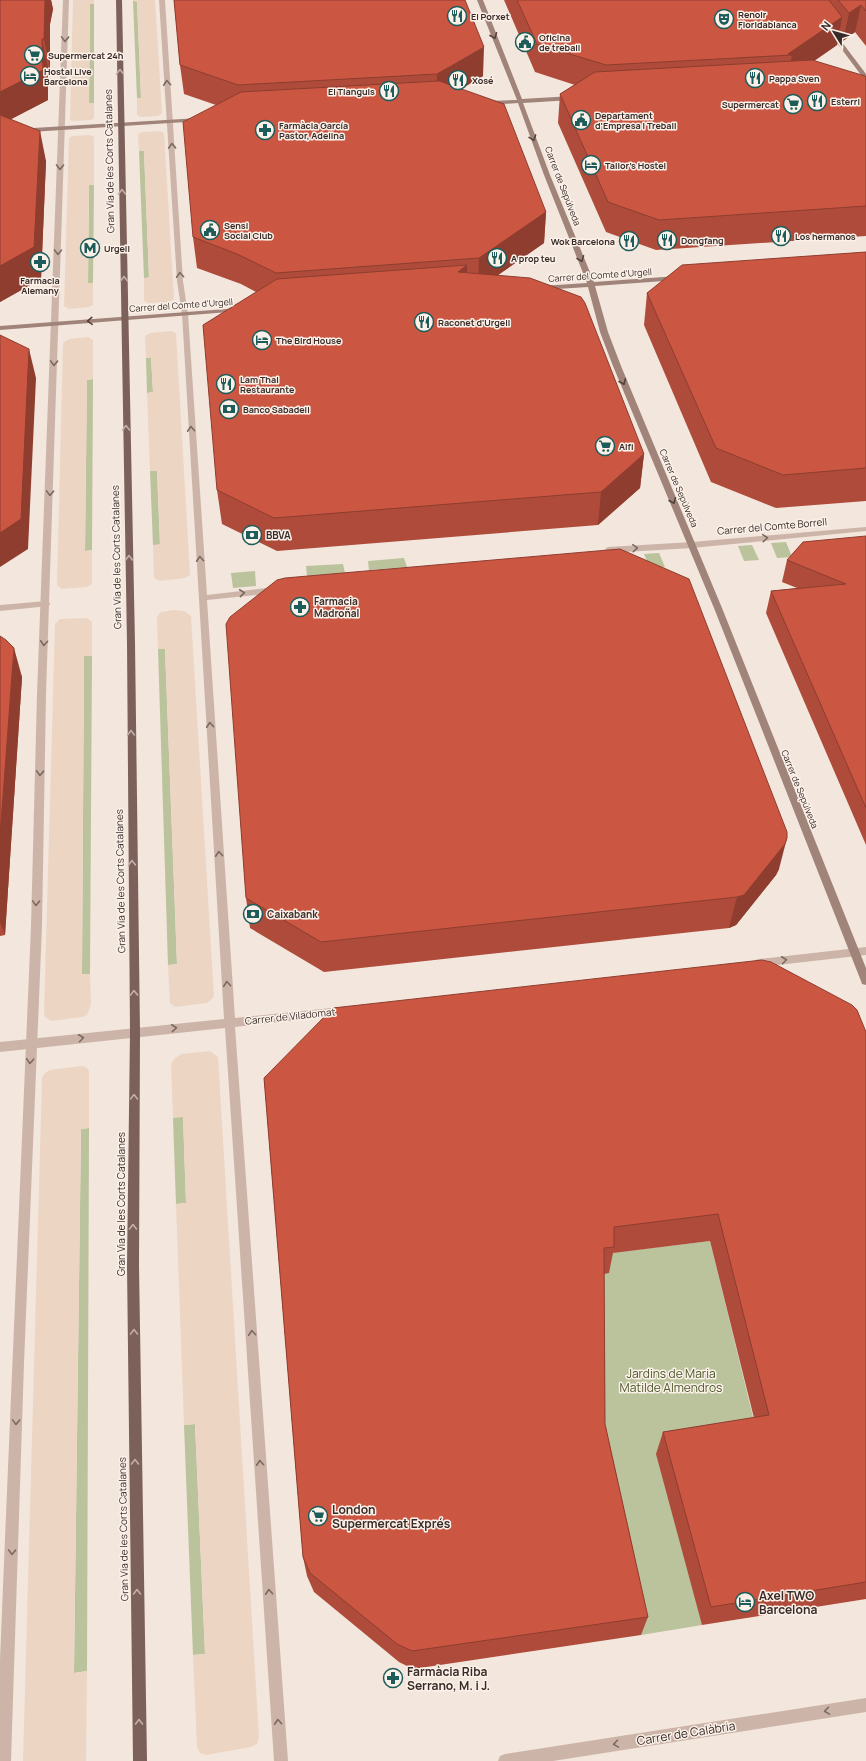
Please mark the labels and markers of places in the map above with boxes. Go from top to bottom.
restaurant icon: El Porxet [446,5,468,27]
theatre icon: Renoir Floridablanca [713,8,735,30]
place label: Renoir Floridablanca [738,8,797,31]
place label: El Porxet [471,10,510,23]
public building icon: Oficina de treball [514,31,536,53]
place label: Oficina de treball [539,31,580,54]
supermarket icon: Supermercat 24h [23,44,45,66]
place label: Supermercat 24h [48,49,124,62]
hotel icon: Hostal Live Barcelona [19,65,41,87]
place label: Hostal Live Barcelona [44,65,92,88]
restaurant icon: Pappa Sven [744,67,766,89]
restaurant icon: Xosé [447,69,469,91]
place label: Pappa Sven [769,72,820,85]
place label: Xosé [472,74,494,87]
restaurant icon: El Tianguis [378,80,400,102]
place label: El Tianguis [328,85,375,98]
restaurant icon: Esterri [806,90,828,112]
supermarket icon: Supermercat [782,93,804,115]
place label: Esterri [831,95,860,108]
place label: Supermercat [722,98,779,111]
public building icon: Departament d'Empresa i Treball [570,109,592,131]
place label: Departament d'Empresa i Treball [595,109,677,132]
pharmacy icon: Farmàcia García Pastor, Adelina [254,119,276,141]
place label: Farmàcia García Pastor, Adelina [279,119,348,142]
hotel icon: Tailor's Hostel [580,154,602,176]
place label: Tailor's Hostel [605,159,666,172]
public building icon: Sensi Social Club [199,219,221,241]
place label: Sensi Social Club [224,219,273,242]
restaurant icon: Los hermanos [770,225,792,247]
restaurant icon: Dongfang [656,229,678,251]
restaurant icon: Wok Barcelona [618,230,640,252]
place label: Los hermanos [795,230,856,243]
place label: Dongfang [681,234,724,247]
place label: Wok Barcelona [551,235,615,248]
metro station icon: Urgell [79,237,101,259]
place label: Urgell [104,242,130,255]
restaurant icon: A prop teu [486,247,508,269]
pharmacy icon: Farmacia Alemany [29,251,51,273]
place label: A prop teu [511,252,555,265]
place label: Farmacia Alemany [20,274,60,297]
restaurant icon: Raconet d'Urgell [413,311,435,333]
place label: Raconet d'Urgell [438,316,510,329]
hotel icon: The Bird House [251,329,273,351]
place label: The Bird House [276,334,342,347]
restaurant icon: Lam Thai Restaurante [215,373,237,395]
place label: Lam Thai Restaurante [240,373,295,396]
bank icon: Banco Sabadell [218,398,240,420]
place label: Banco Sabadell [243,403,310,416]
supermarket icon: Alfi [594,435,616,457]
place label: Alfi [619,440,634,453]
bank icon: BBVA [241,524,263,546]
place label: BBVA [266,528,291,542]
place label: Farmacia Madroñal [314,594,359,620]
pharmacy icon: Farmacia Madroñal [289,596,311,618]
bank icon: Caixabank [242,903,264,925]
place label: Caixabank [267,907,318,921]
place label: London Supermercat Exprés [332,1501,451,1532]
supermarket icon: London Supermercat Exprés [307,1505,329,1527]
place label: Axel TWO Barcelona [759,1587,817,1618]
hotel icon: Axel TWO Barcelona [734,1591,756,1613]
place label: Farmàcia Riba Serrano, M. i J. [407,1663,490,1694]
pharmacy icon: Farmàcia Riba Serrano, M. i J. [382,1667,404,1689]

